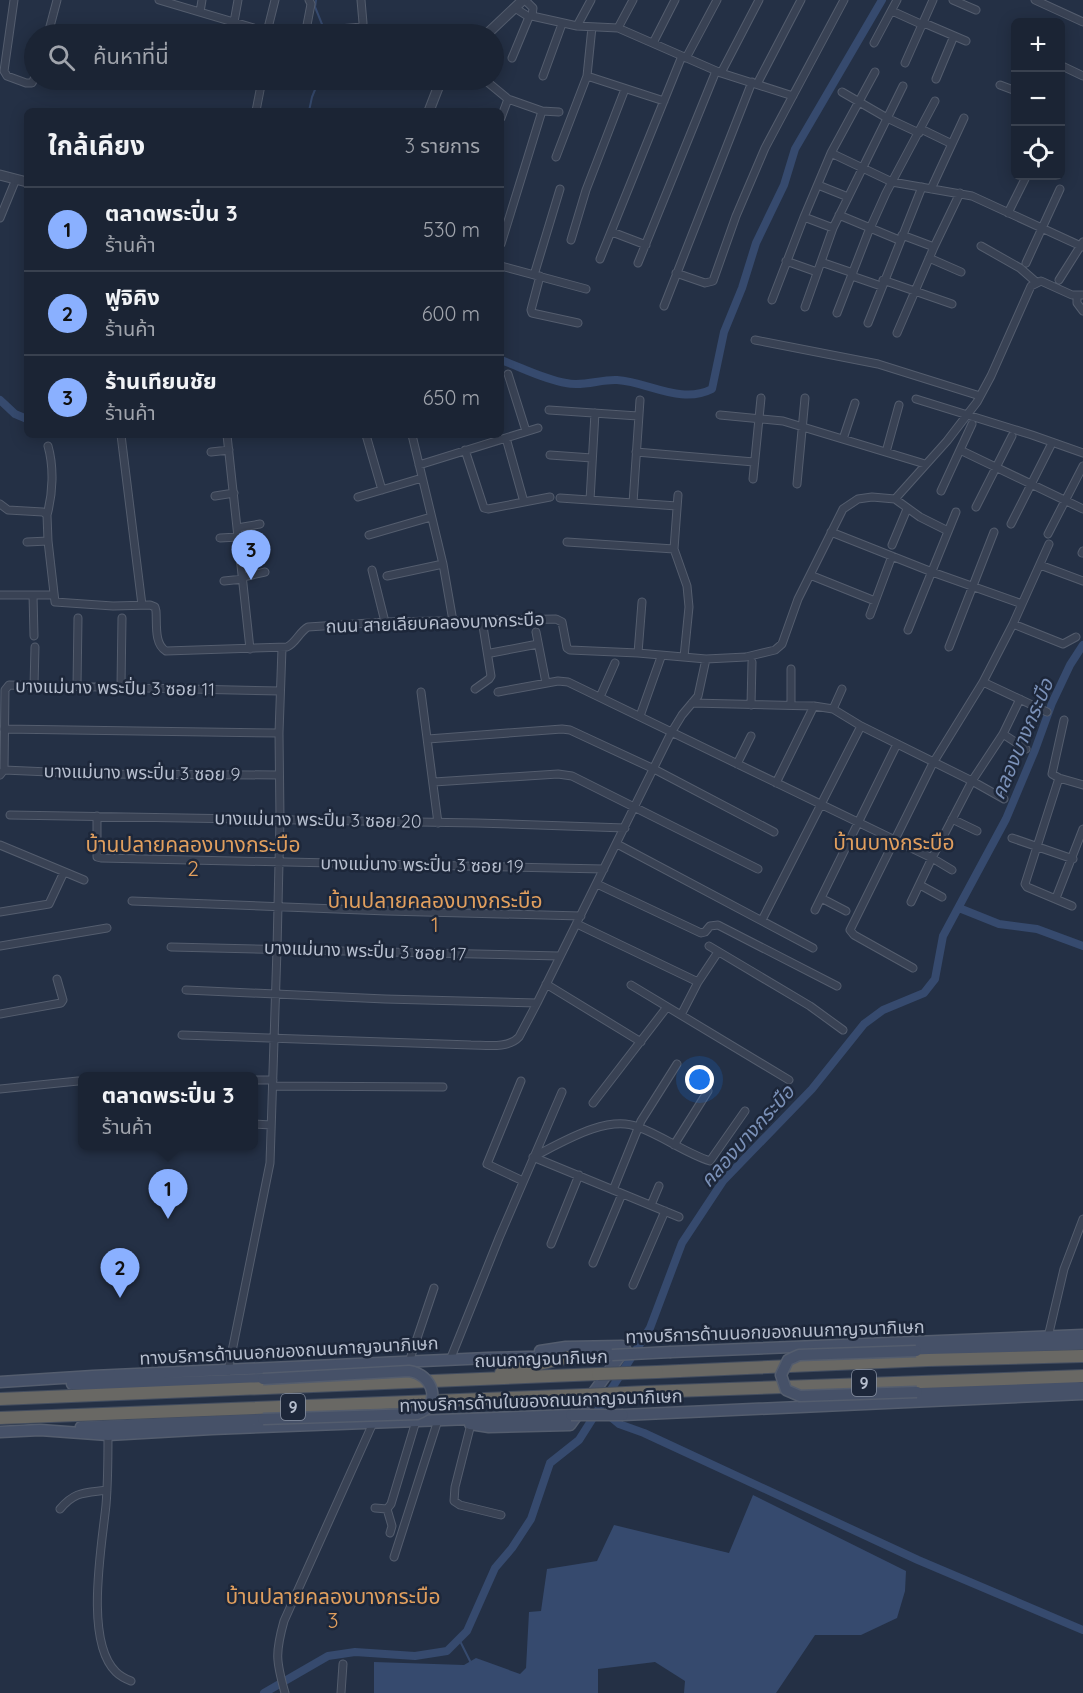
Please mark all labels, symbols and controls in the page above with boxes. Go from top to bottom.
map controls [1011,18,1065,180]
button: + [1011,18,1065,72]
search box [24,24,504,90]
icon: search [45,41,78,74]
text: ค้นหาที่นี่ [93,42,169,70]
button: − [1011,72,1065,126]
button: locate [1011,126,1065,180]
text: ใกล้เคียง [48,129,145,162]
text: 3 รายการ [404,133,480,158]
text: ตลาดพระปิ่น 3 [105,199,238,227]
text: 1 [64,217,71,242]
text: 530 m [423,217,480,242]
text: ร้านค้า [105,232,156,257]
text: ฟูจิคิง [105,283,160,311]
text: 2 [62,301,73,326]
text: 600 m [422,301,480,326]
text: ร้านค้า [105,316,156,341]
text: ร้านเทียนชัย [105,367,217,395]
text: 3 [62,385,73,410]
text: 650 m [423,385,480,410]
text: ร้านค้า [105,400,156,425]
pin: 3 [232,530,270,580]
street label: ถนน สายเลียบคลองบางกระบือ [325,607,545,638]
water label: คลองบางกระบือ [985,673,1059,803]
street label: บางแม่นาง พระปิ่น 3 ซอย 11 [15,674,215,701]
street label: บางแม่นาง พระปิ่น 3 ซอย 9 [44,759,240,786]
street label: บางแม่นาง พระปิ่น 3 ซอย 20 [214,806,422,833]
district label: บ้านบางกระบือ [833,829,955,855]
district label: บ้านปลายคลองบางกระบือ 2 [85,831,301,881]
street label: บางแม่นาง พระปิ่น 3 ซอย 19 [320,851,524,878]
district label: บ้านปลายคลองบางกระบือ 1 [327,887,543,937]
street label: บางแม่นาง พระปิ่น 3 ซอย 17 [263,935,467,966]
your location [685,1065,714,1094]
popup [78,1072,258,1150]
water label: คลองบางกระบือ [694,1078,800,1192]
text: ตลาดพระปิ่น 3 [102,1081,234,1109]
text: ร้านค้า [102,1114,152,1139]
pin: 1 [148,1170,188,1219]
pin: 2 [100,1248,140,1298]
street label: ทางบริการด้านนอกของถนนกาญจนาภิเษก [625,1315,925,1348]
street label: ทางบริการด้านนอกของถนนกาญจนาภิเษก [139,1331,439,1370]
street label: ถนนกาญจนาภิเษก [474,1345,608,1372]
road number: 9 [852,1370,876,1396]
street label: ทางบริการด้านในของถนนกาญจนาภิเษก [399,1384,683,1417]
road number: 9 [281,1394,305,1420]
district label: บ้านปลายคลองบางกระบือ 3 [225,1583,441,1633]

